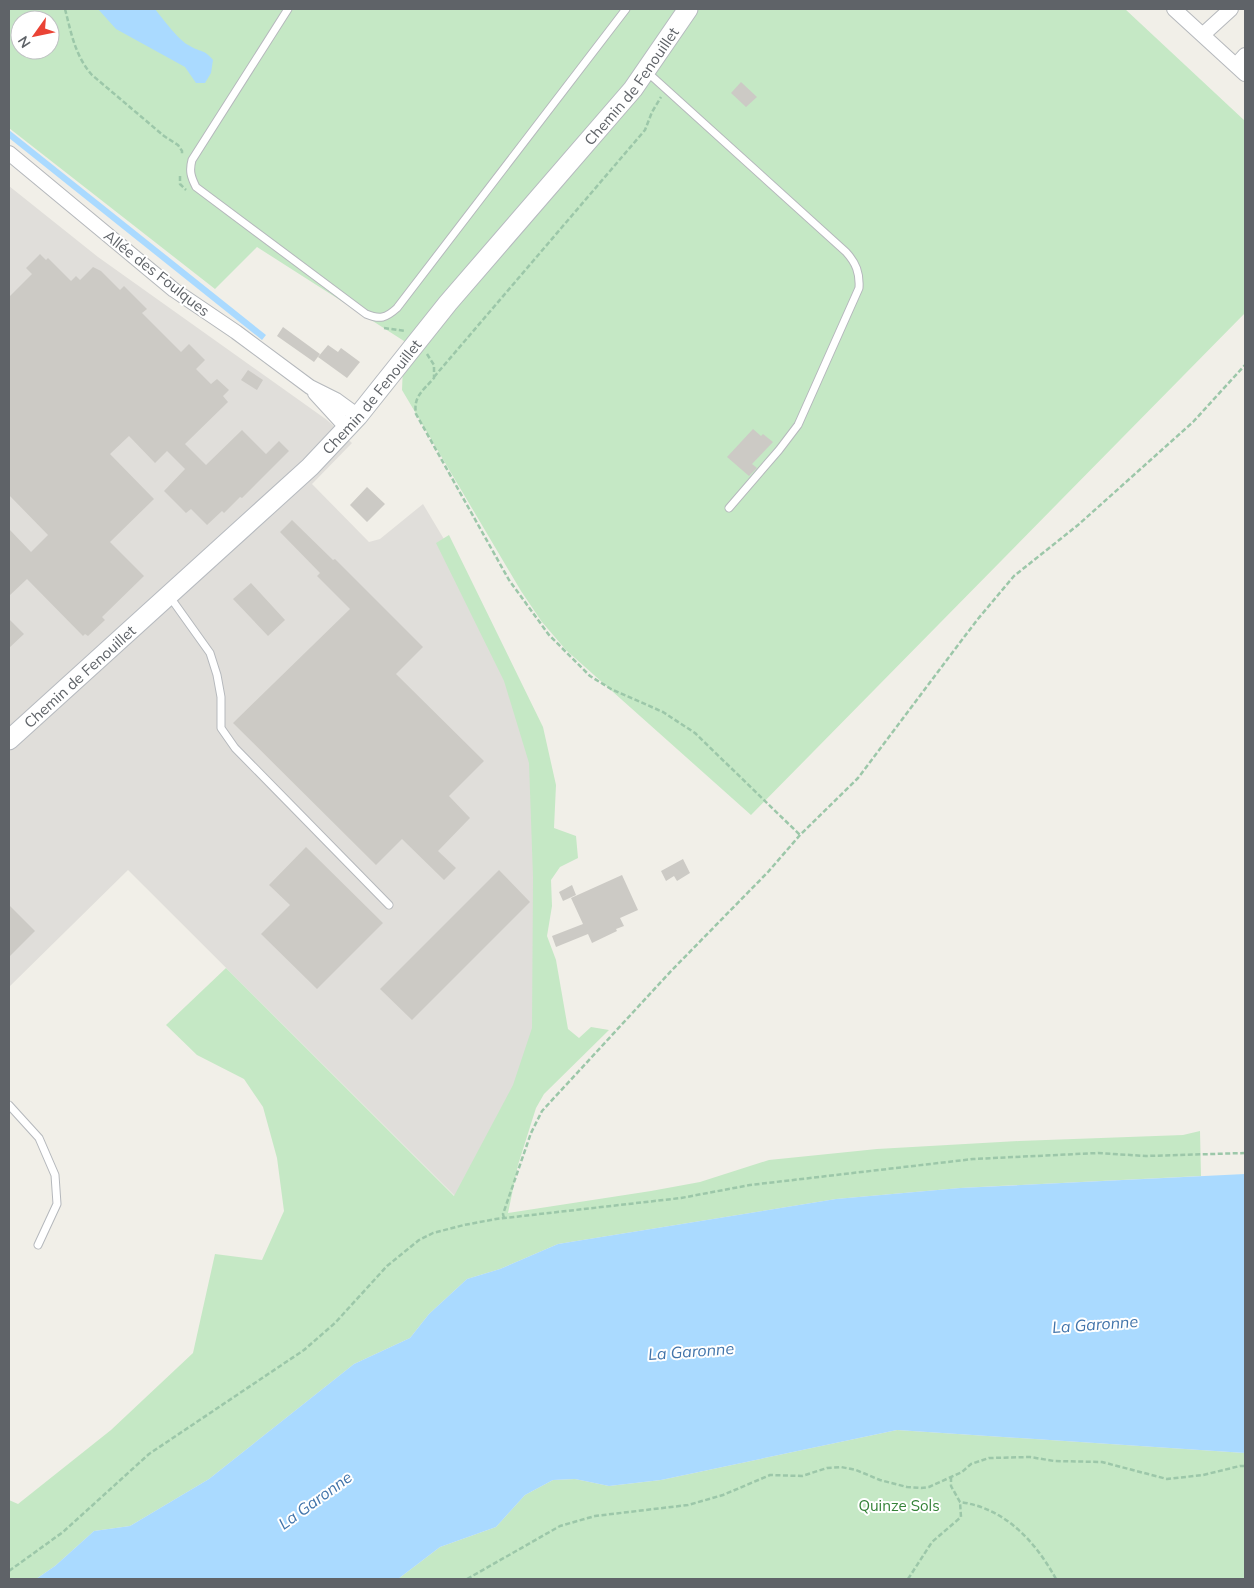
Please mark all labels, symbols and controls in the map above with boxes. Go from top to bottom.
north arrow [10,10,60,60]
street label: Chemin de Fenouillet [579,23,682,149]
text: N [14,33,35,51]
street label: Allée des Foulques [100,226,214,320]
street label: Chemin de Fenouillet [318,335,425,458]
street label: Chemin de Fenouillet [20,621,139,732]
water label: La Garonne [1051,1311,1139,1337]
water label: La Garonne [647,1338,735,1364]
water label: La Garonne [274,1466,356,1533]
park label: Quinze Sols [858,1496,940,1515]

